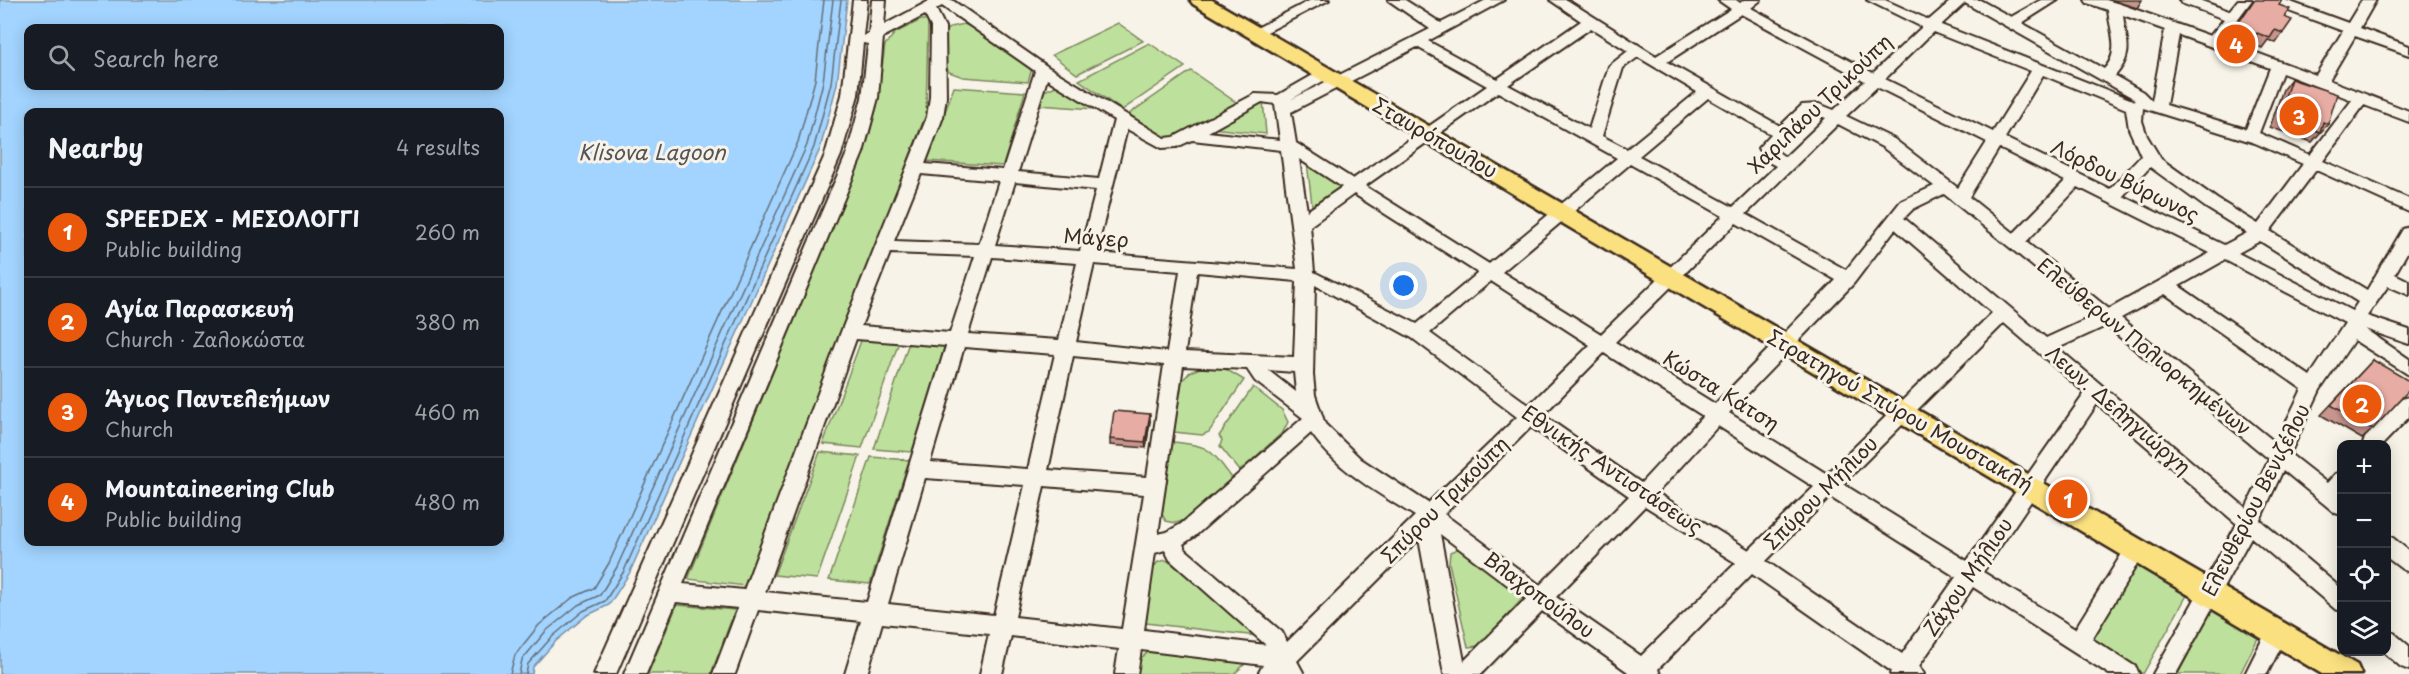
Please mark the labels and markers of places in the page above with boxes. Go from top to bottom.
pin: 4 [2216,22,2256,66]
pin: 3 [2280,94,2318,138]
pin: 2 [2342,382,2382,426]
pin: 1 [2048,476,2088,522]

